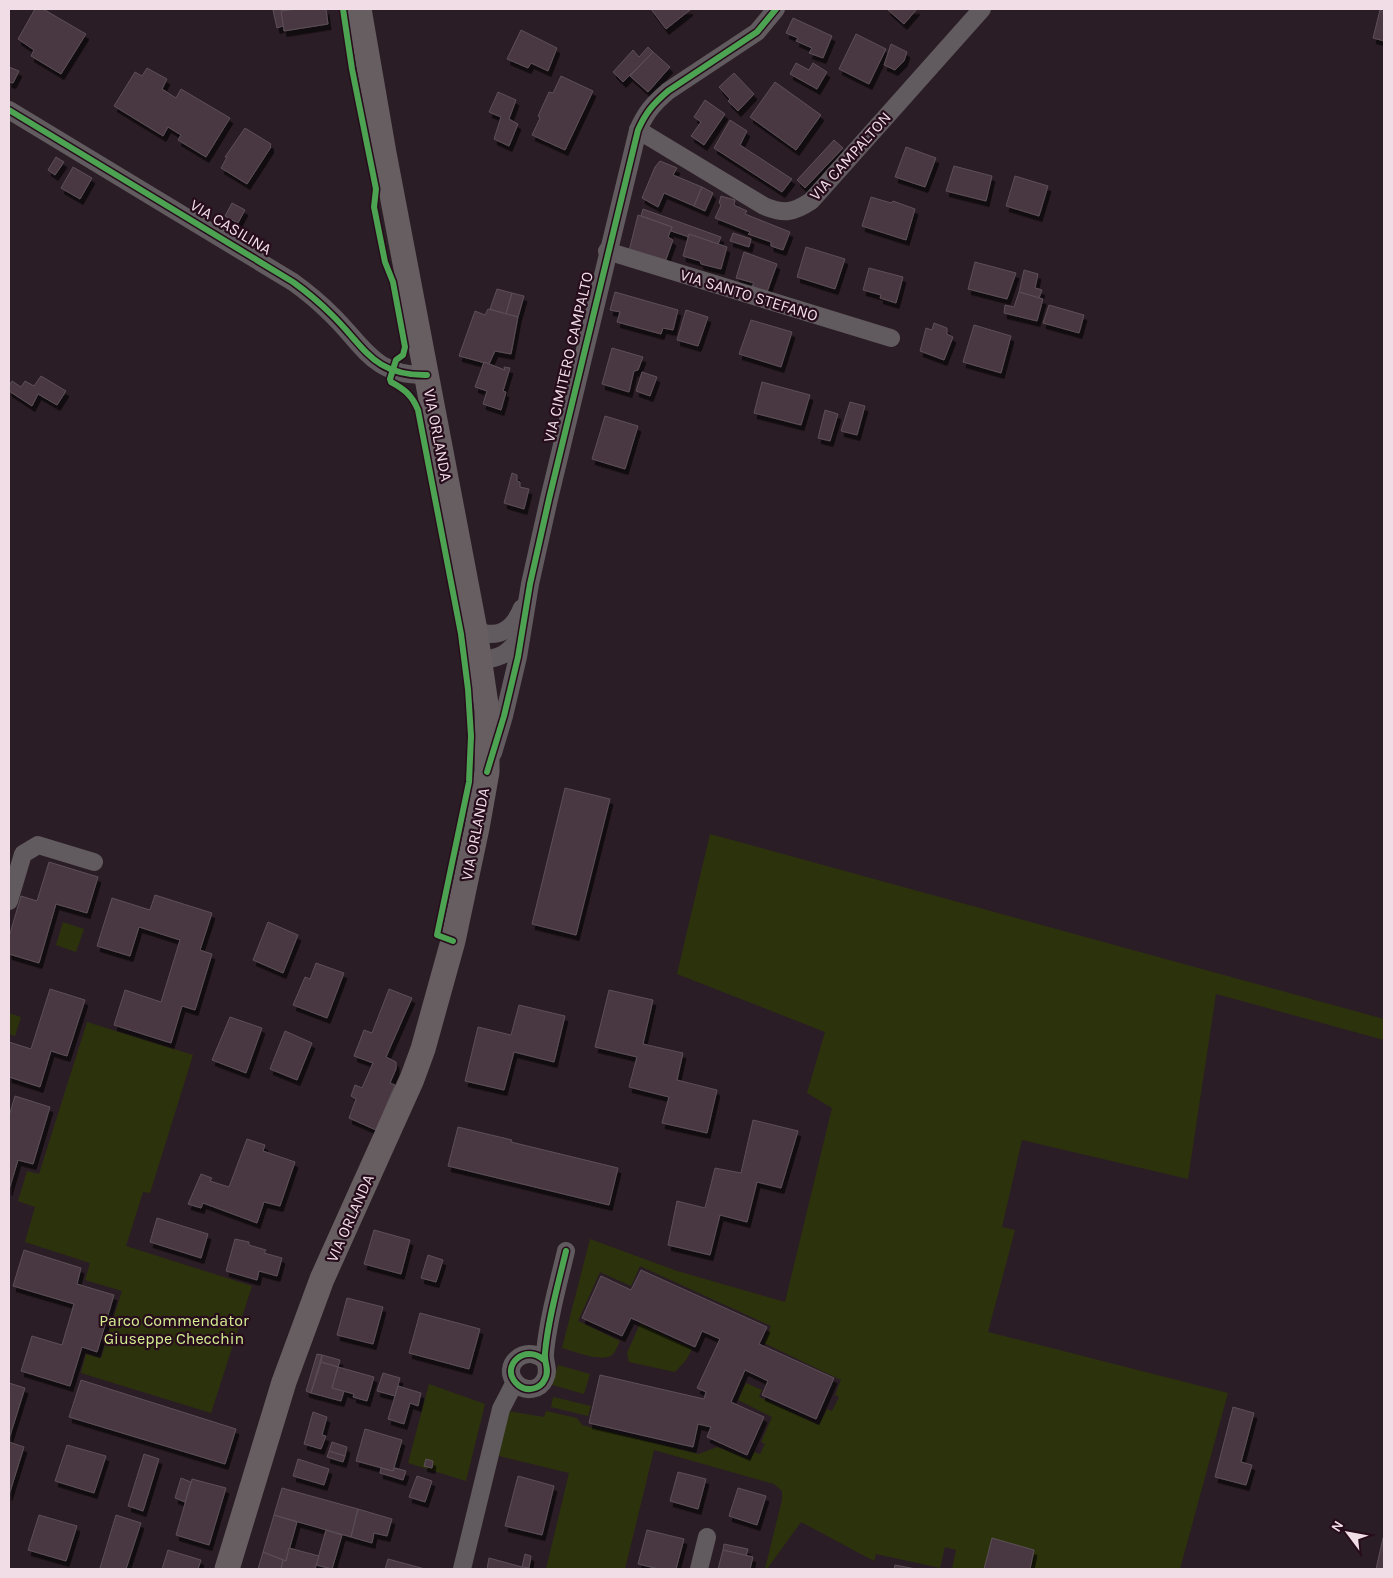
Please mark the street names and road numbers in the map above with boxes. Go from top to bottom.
street label: VIA CAMPALTON [805,108,895,204]
street label: VIA CASILINA [187,195,275,259]
street label: VIA SANTO STEFANO [678,265,820,325]
street label: VIA CIMITERO CAMPALTO [539,270,597,444]
street label: VIA ORLANDA [420,387,456,483]
street label: VIA ORLANDA [457,786,493,882]
street label: VIA ORLANDA [322,1171,378,1265]

